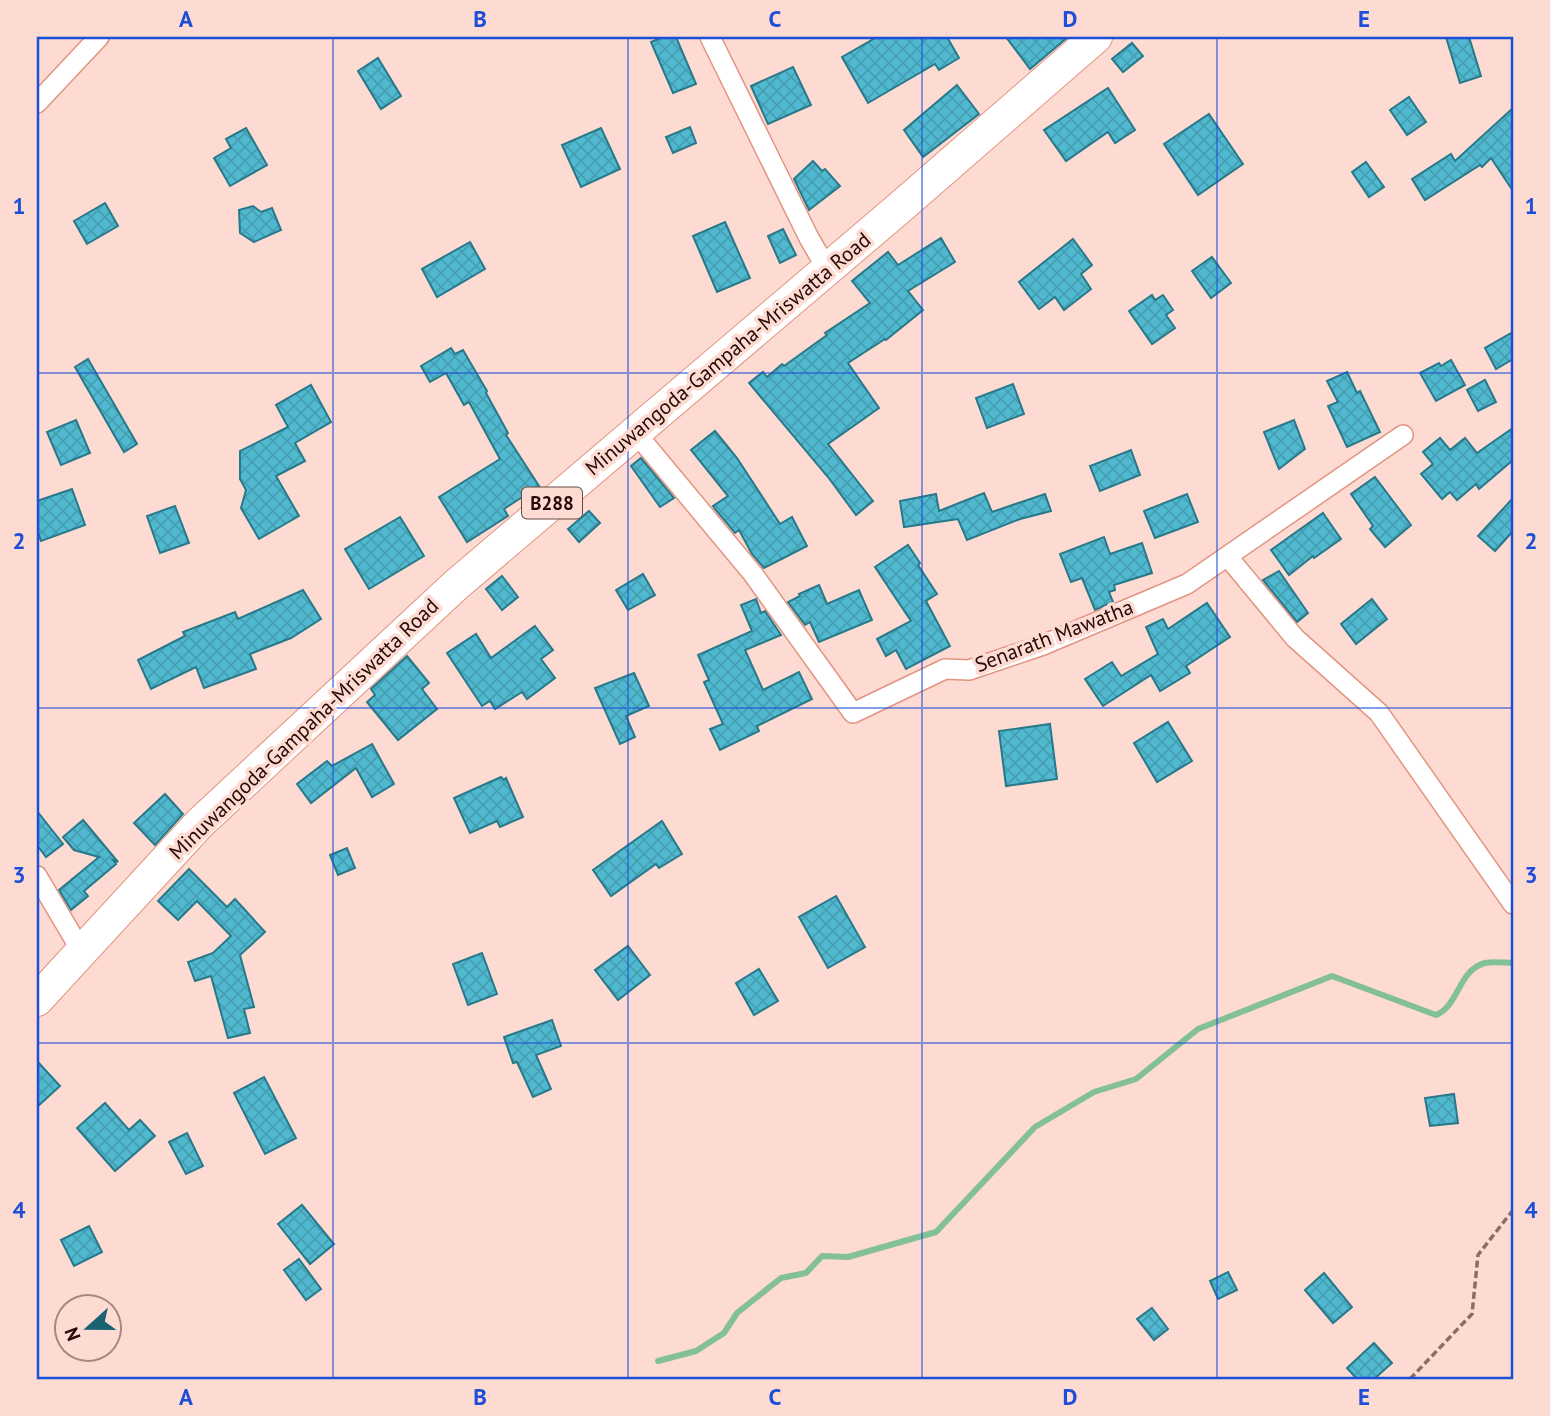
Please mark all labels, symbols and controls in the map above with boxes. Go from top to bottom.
text: A [179,4,193,33]
text: B [473,4,487,33]
text: C [769,4,782,33]
text: D [1063,4,1077,33]
text: E [1358,4,1370,33]
text: 1 [12,191,26,220]
text: 1 [1524,191,1538,220]
street label: Minuwangoda-Gampaha-Mriswatta Road [579,226,876,481]
road number: B288 [522,488,582,518]
text: 2 [12,526,26,555]
text: 2 [1524,526,1538,555]
street label: Minuwangoda-Gampaha-Mriswatta Road [163,592,444,865]
street label: Senarath Mawatha [971,593,1137,678]
text: 3 [12,860,26,889]
text: 3 [1524,860,1538,889]
text: 4 [12,1195,26,1224]
text: 4 [1524,1195,1538,1224]
north arrow [52,1294,122,1364]
text: N [59,1324,86,1344]
text: A [179,1382,193,1411]
text: B [473,1382,487,1411]
text: C [769,1382,782,1411]
text: D [1063,1382,1077,1411]
text: E [1358,1382,1370,1411]

